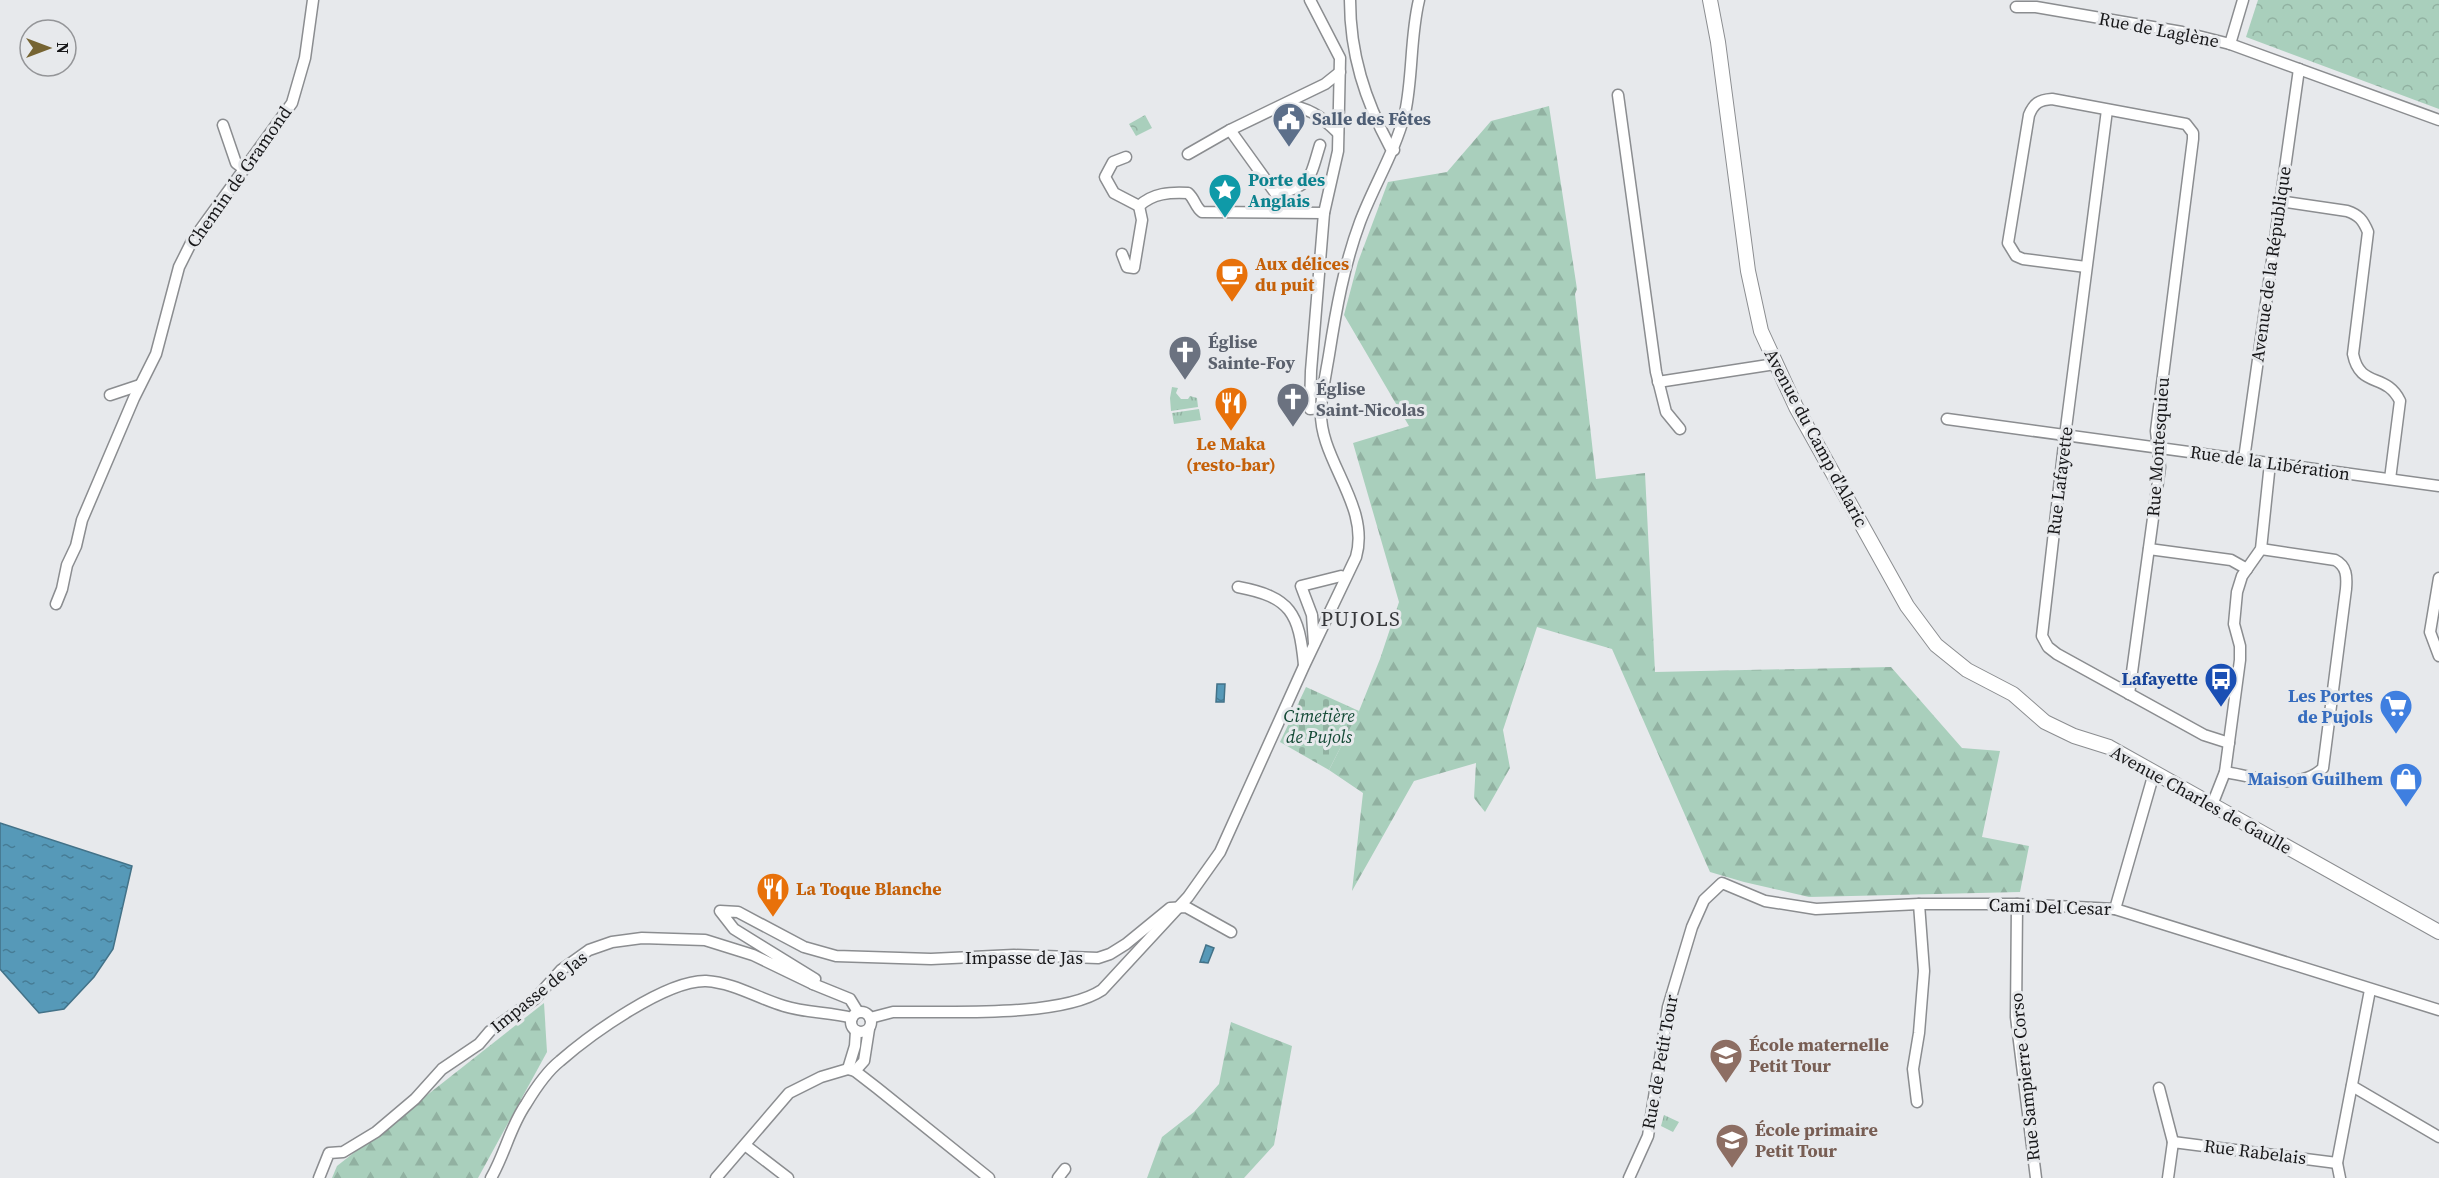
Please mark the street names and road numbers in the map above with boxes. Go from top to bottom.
street label: Rue de Laglène [2097,6,2221,53]
street label: Chemin de Gramond [180,101,297,253]
street label: Avenue de la République [2244,165,2297,363]
street label: Avenue du Camp d'Alaric [1759,344,1874,532]
street label: Rue Montesquieu [2140,376,2175,518]
street label: Rue Lafayette [2040,425,2079,537]
street label: Rue de la Libération [2188,439,2352,486]
street label: Avenue Charles de Gaulle [2106,739,2296,860]
street label: Cami Del Cesar [1988,892,2112,921]
street label: Impasse de Jas [485,945,593,1038]
street label: Impasse de Jas [965,945,1083,970]
street label: Rue Sampierre Corso [2003,991,2046,1163]
street label: Rue de Petit Tour [1635,992,1684,1131]
street label: Rue Rabelais [2202,1133,2308,1170]

